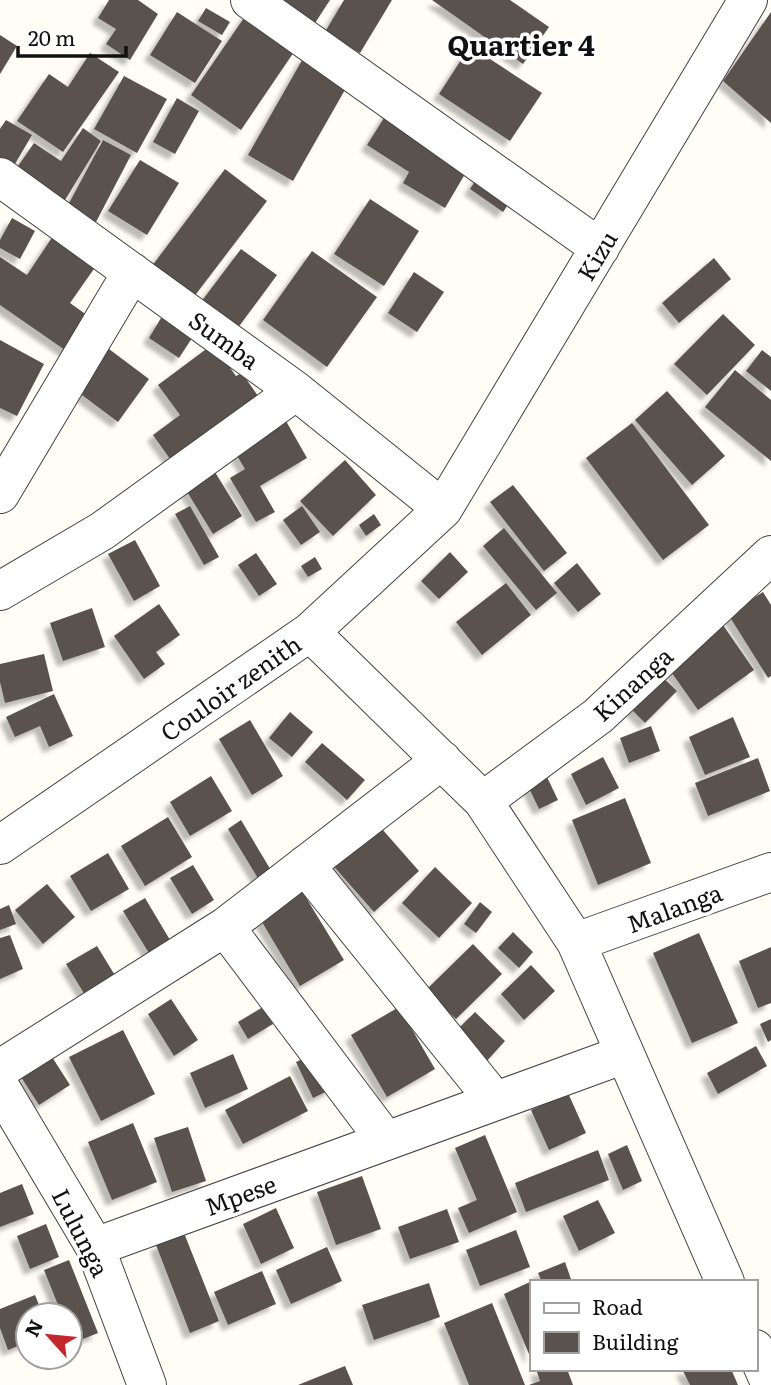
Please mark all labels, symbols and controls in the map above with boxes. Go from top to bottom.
scale bar [18,14,126,58]
text: 20 m [28,21,75,52]
district label: Quartier 4 [447,23,595,65]
street label: Kizu [567,223,625,287]
street label: Sumba [183,302,267,377]
street label: Couloir zenith [153,625,308,749]
street label: Kinanga [584,638,680,728]
street label: Malanga [621,874,727,940]
street label: Mpese [199,1165,281,1223]
street label: Lulunga [45,1182,119,1282]
legend [530,1280,757,1371]
text: Road [592,1290,643,1321]
north arrow [14,1301,84,1371]
text: N [17,1314,49,1341]
text: Building [592,1325,679,1356]

